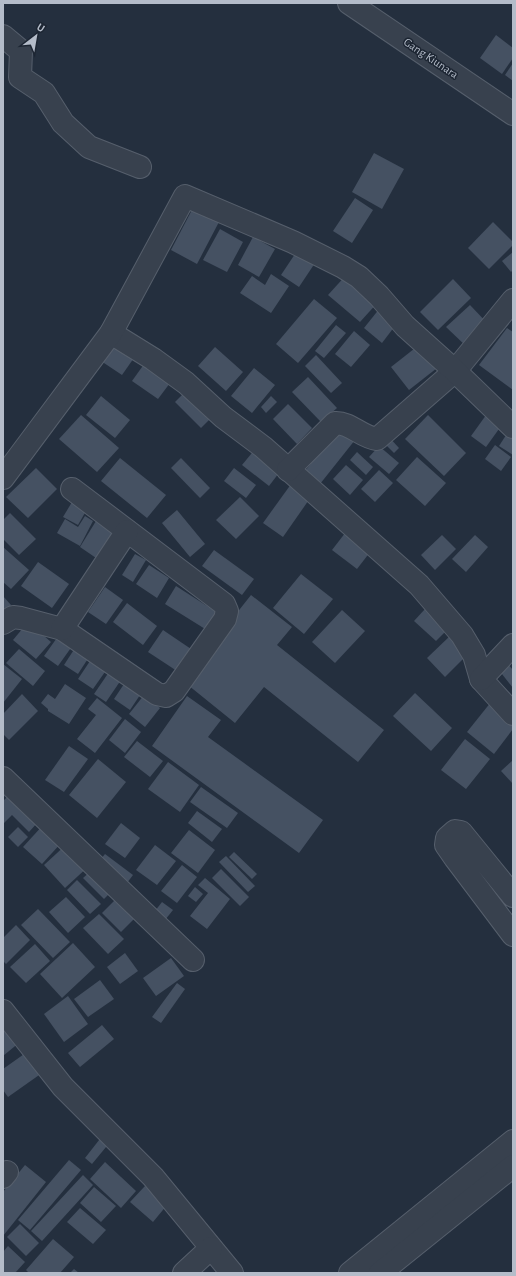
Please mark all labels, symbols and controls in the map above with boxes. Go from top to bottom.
north arrow [16,16,56,56]
text: U [35,21,47,34]
street label: Gang Kiunara [402,35,461,81]

